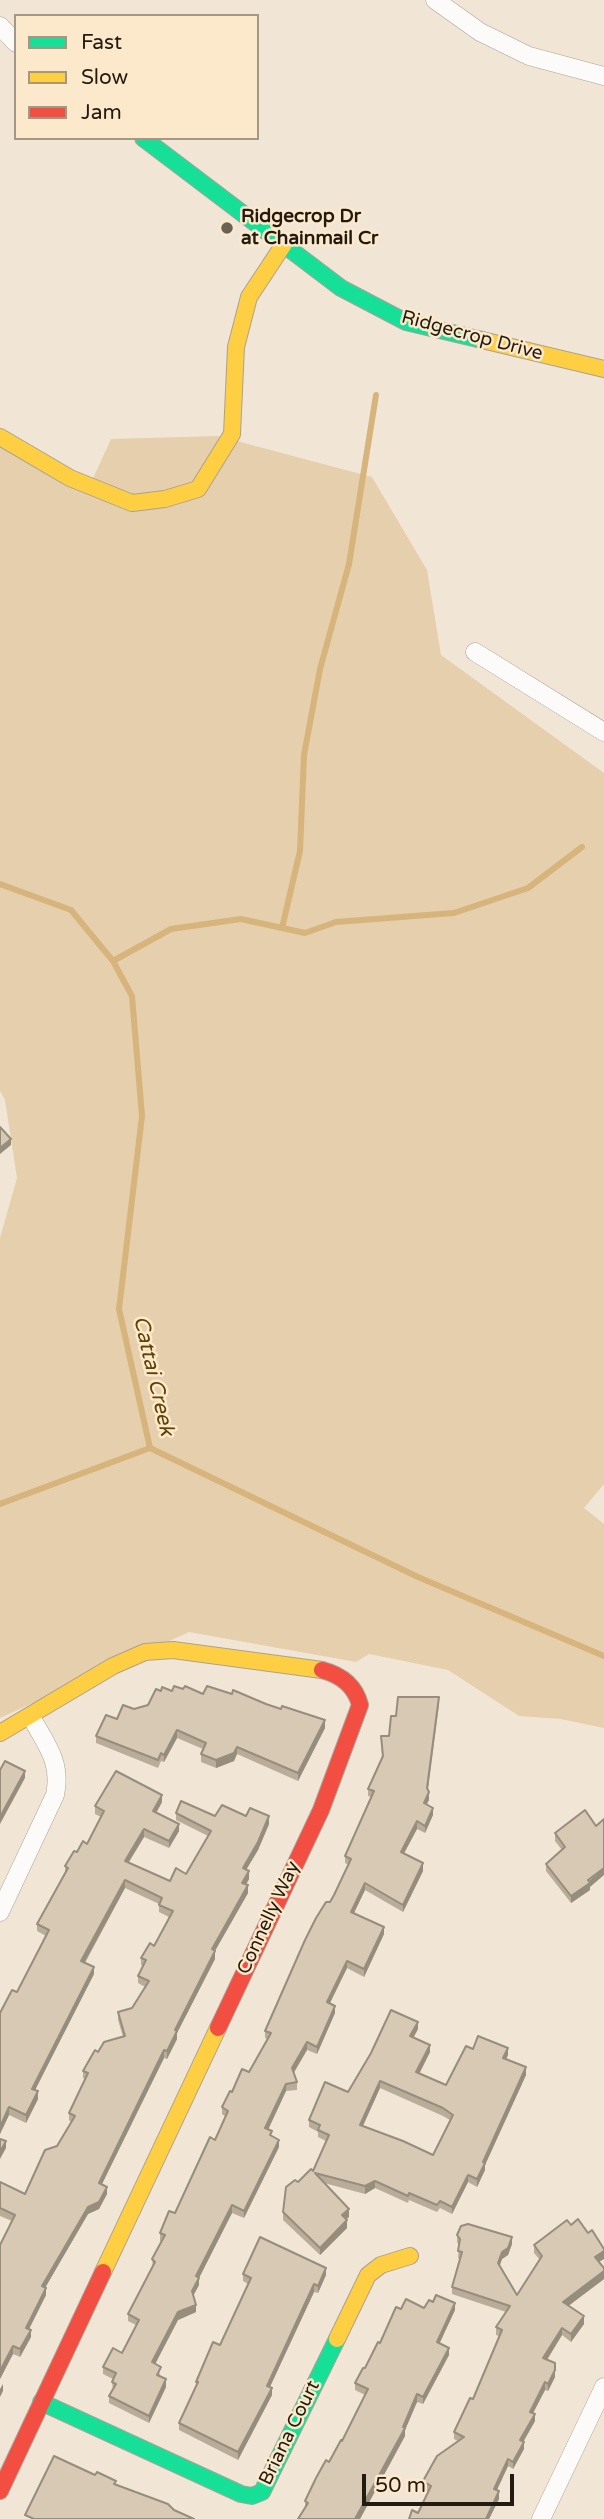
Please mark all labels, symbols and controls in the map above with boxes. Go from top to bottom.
legend [14,14,259,140]
text: Fast [81,30,122,55]
text: Slow [81,65,128,90]
text: Jam [81,100,122,125]
place label: Ridgecrop Dr at Chainmail Cr [241,206,378,250]
marker: Ridgecrop Dr at Chainmail Cr [219,220,235,236]
street label: Ridgecrop Drive [399,306,545,366]
water label: Cattai Creek [127,1314,179,1438]
street label: Connelly Way [233,1858,305,1978]
street label: Briana Court [255,2377,325,2489]
scale bar [366,2460,518,2504]
text: 50 m [375,2473,426,2498]

